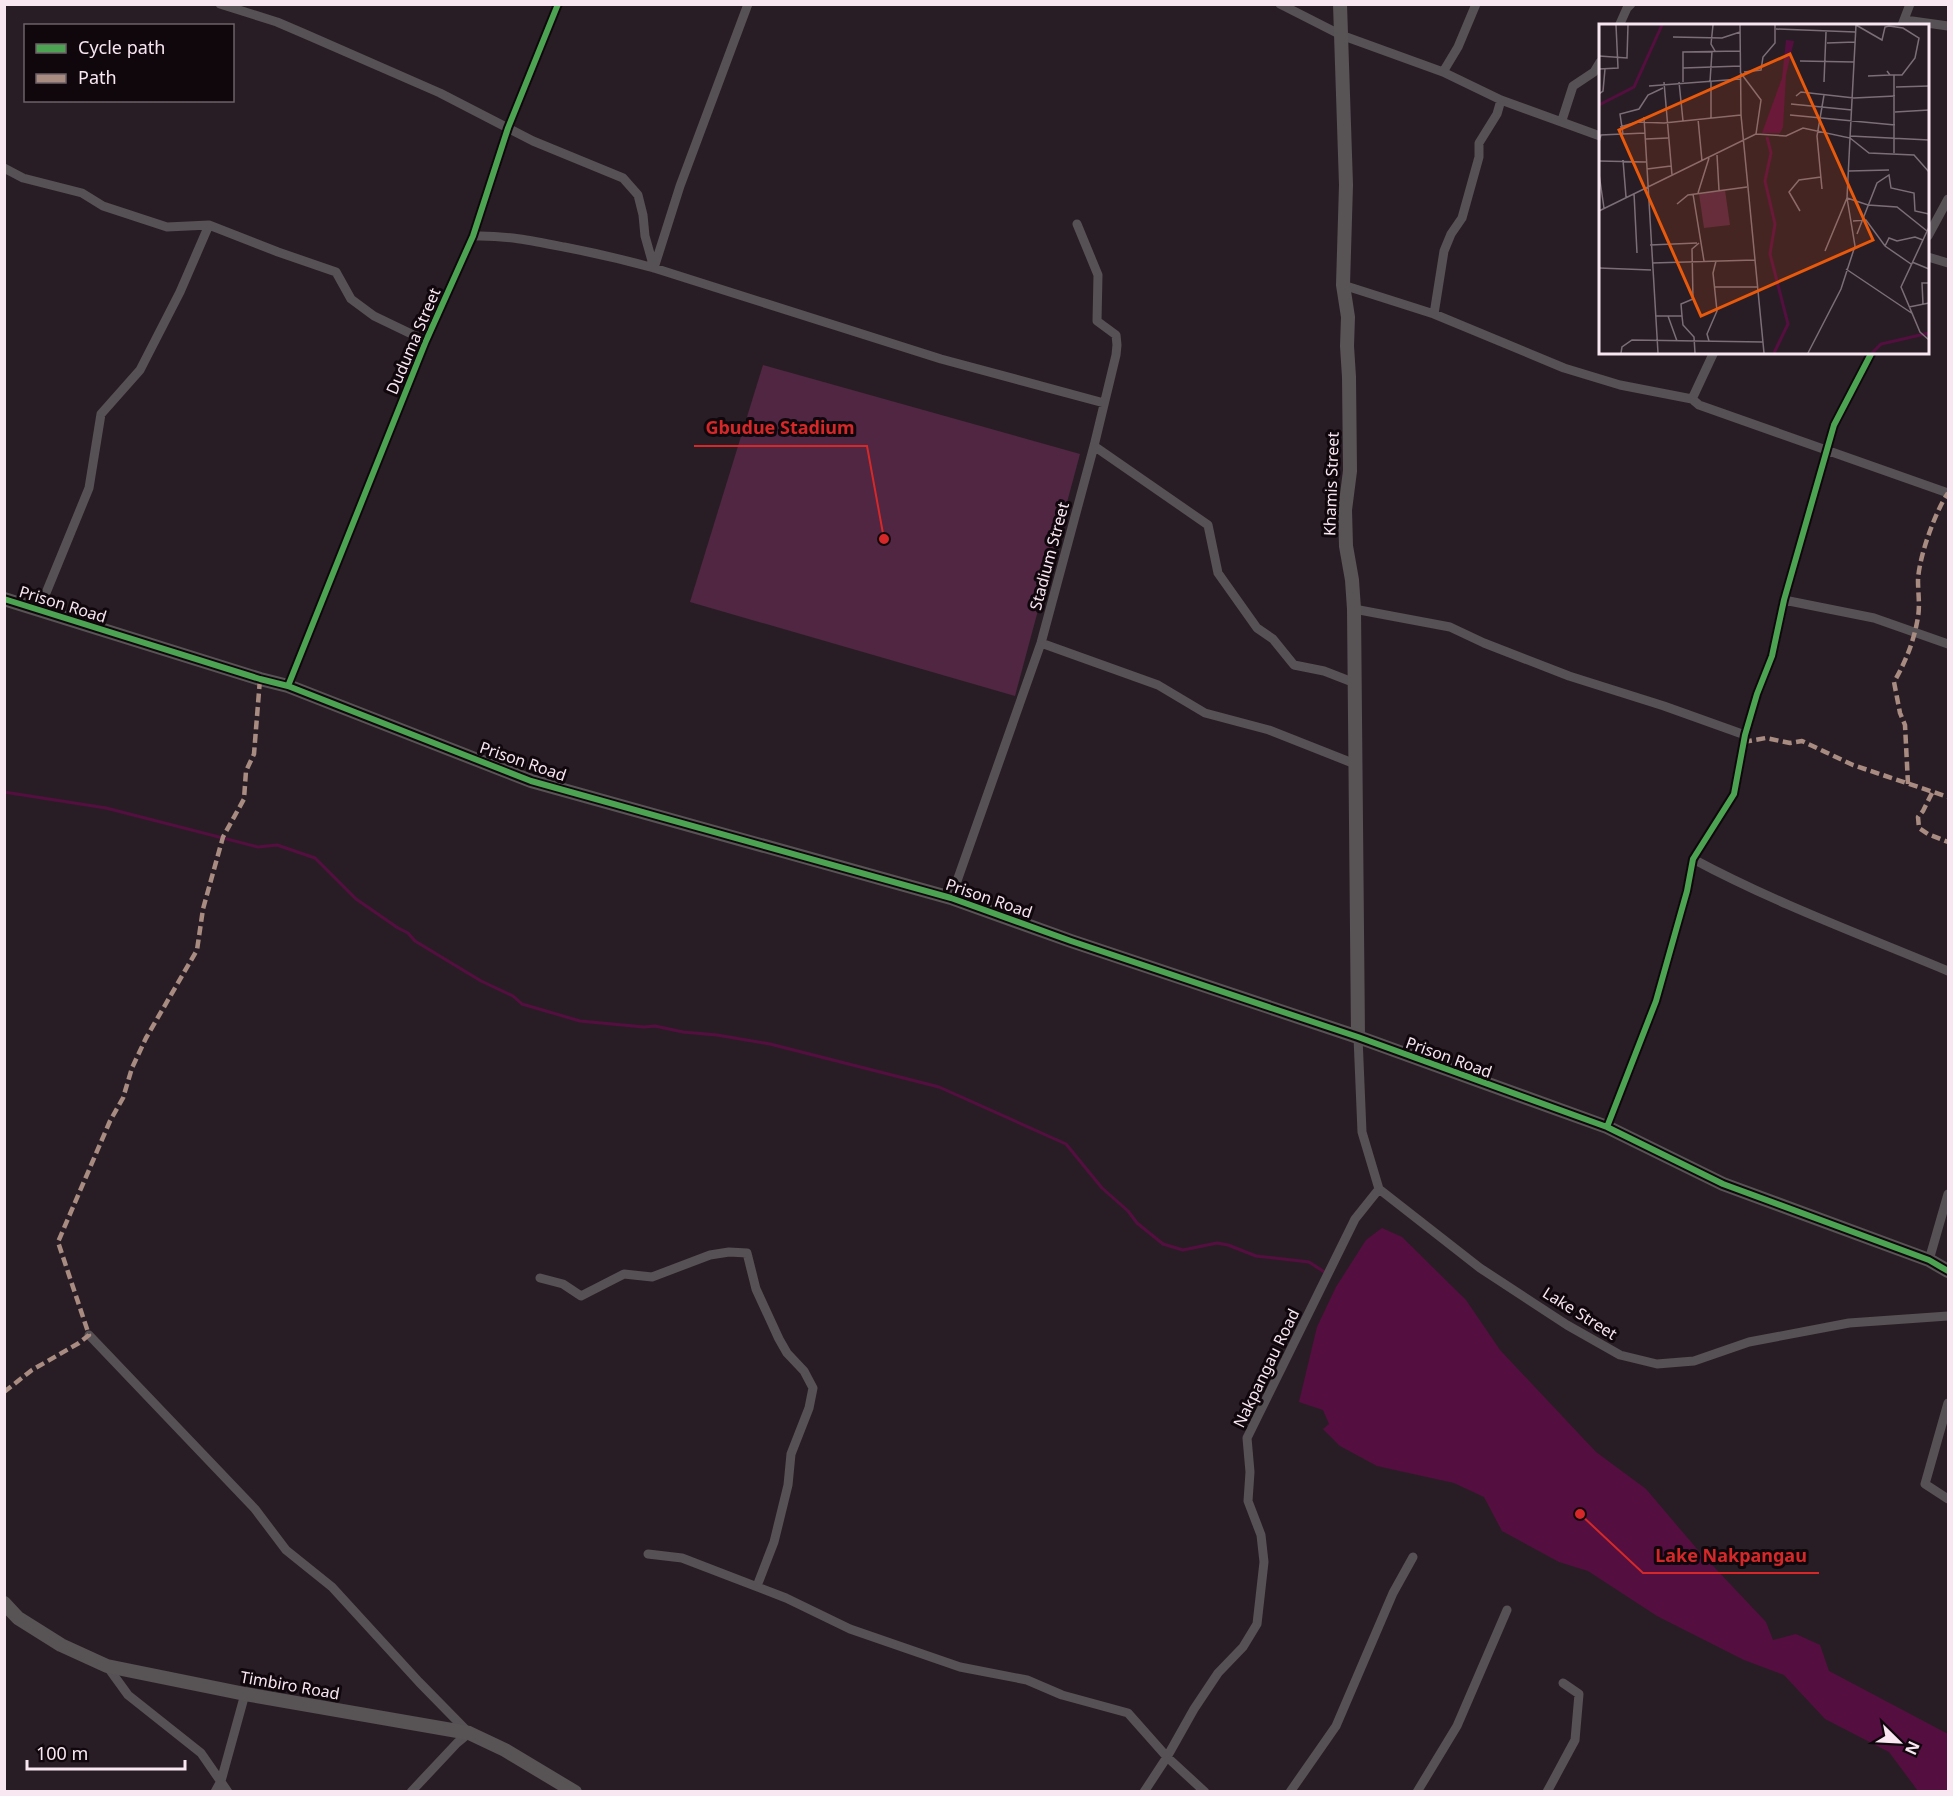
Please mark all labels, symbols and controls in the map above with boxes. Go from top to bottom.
legend [24,24,234,102]
inset map [1599,24,1929,354]
text: Cycle path [78,35,165,59]
text: Path [78,65,117,89]
street label: Duduma Street [381,284,445,398]
callout: Gbudue Stadium [694,410,867,446]
text: Gbudue Stadium [705,415,855,439]
street label: Khamis Street [1318,431,1344,537]
street label: Stadium Street [1024,499,1074,613]
street label: Prison Road [17,580,109,628]
street label: Prison Road [477,736,569,786]
street label: Prison Road [943,873,1035,923]
street label: Prison Road [1403,1031,1495,1083]
street label: Lake Street [1539,1281,1622,1345]
street label: Nakpangau Road [1228,1305,1304,1431]
callout: Lake Nakpangau [1643,1537,1819,1573]
text: Lake Nakpangau [1655,1543,1807,1567]
street label: Timbiro Road [239,1665,341,1705]
north arrow [1869,1712,1929,1772]
scale bar [27,1733,184,1771]
text: N [1900,1738,1925,1759]
text: 100 m [36,1741,88,1765]

